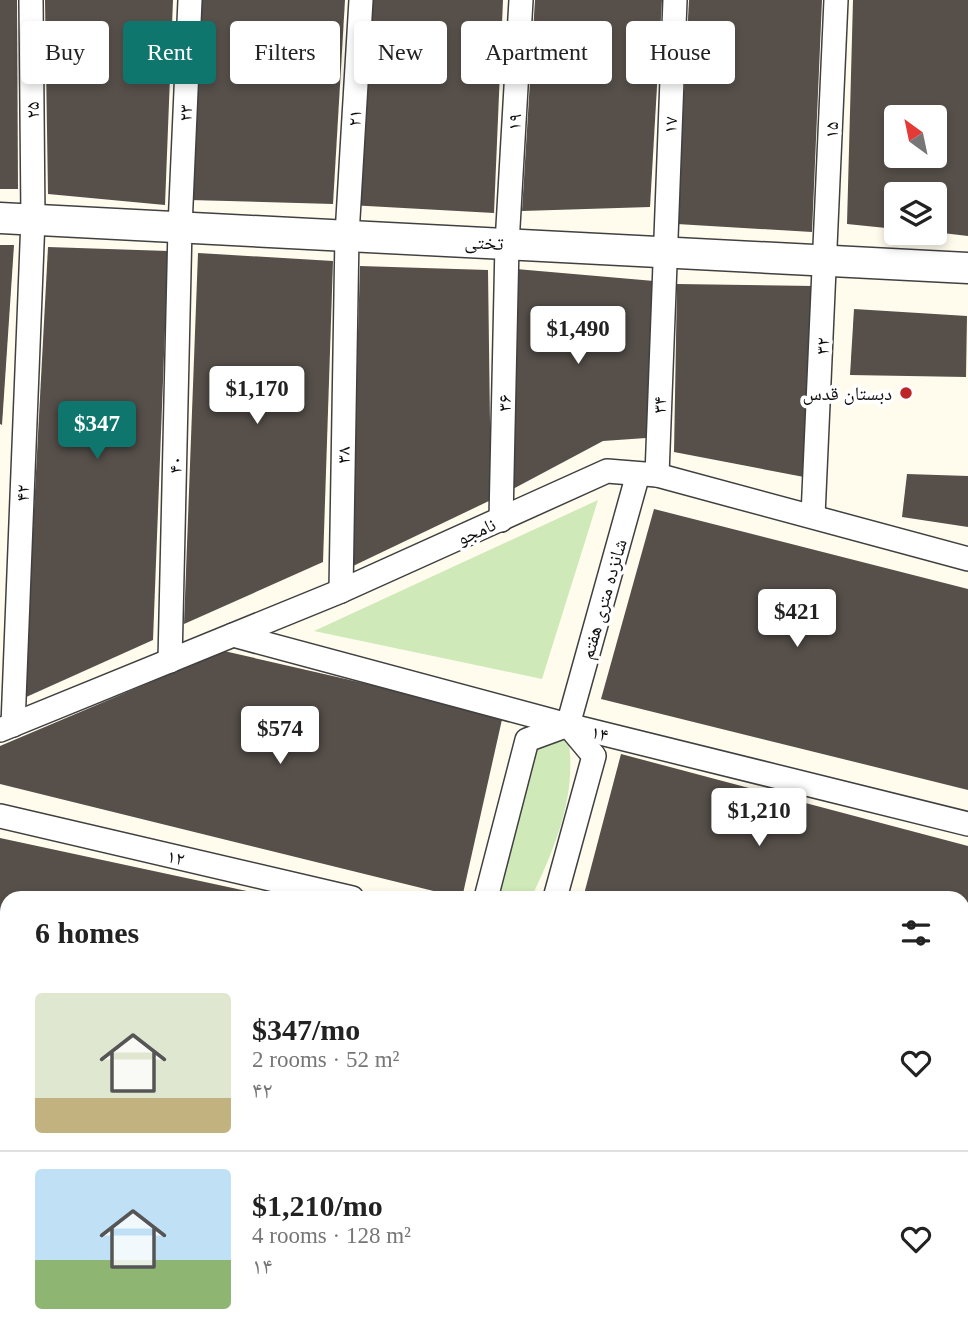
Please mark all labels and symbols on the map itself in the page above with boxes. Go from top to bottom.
street label: ۲۵ [22,101,43,119]
street label: ۲۳ [175,104,196,122]
north arrow [884,105,947,168]
street label: ۲۱ [343,109,366,127]
street label: ۱۹ [504,113,525,131]
street label: ۱۷ [660,115,681,134]
street label: ۱۵ [821,121,842,139]
street label: تختی [464,231,504,255]
pin: $1,490 [521,306,635,366]
street label: ۳۲ [812,337,833,355]
pin: $1,170 [200,366,314,426]
place label: دبستان قدس [803,383,892,405]
marker: دبستان قدس [898,385,914,401]
street label: ۳۶ [494,394,515,412]
street label: ۳۴ [649,396,670,414]
pin: $347 [56,402,138,461]
street label: ۳۸ [333,446,354,464]
street label: ۴۰ [165,456,186,474]
street label: ۴۲ [12,484,33,502]
street label: نامجو [454,514,499,550]
street label: شانزده متری هفتم [576,537,633,662]
pin: $421 [756,590,838,649]
pin: $574 [239,706,321,766]
street label: ۱۴ [589,721,611,746]
pin: $1,210 [702,788,816,848]
street label: ۱۲ [165,845,187,870]

